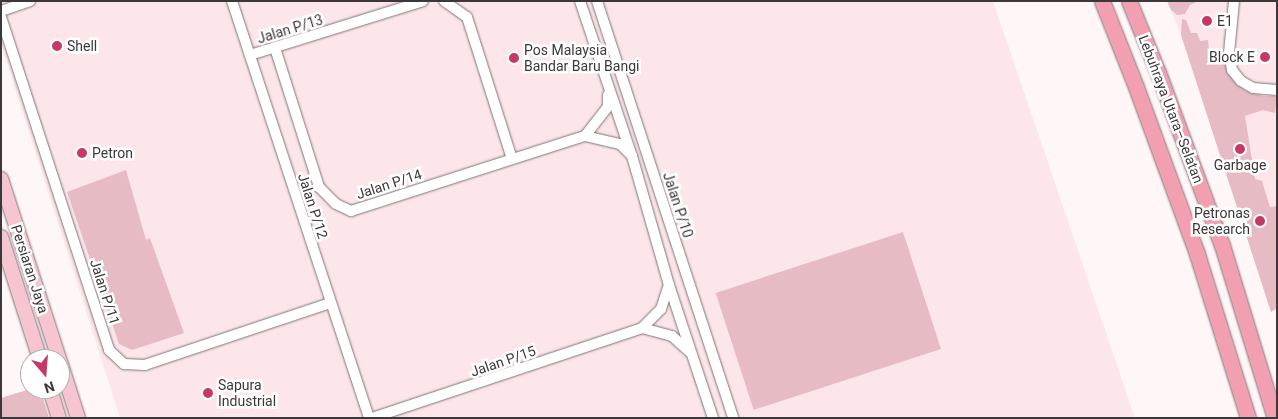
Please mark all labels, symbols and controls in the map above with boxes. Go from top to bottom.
street label: Jalan P/13 [255,11,325,47]
place label: E1 [1217,13,1233,29]
marker: E1 [1201,15,1213,27]
street label: Lebuhraya Utara–Selatan [1135,33,1207,185]
place label: Shell [67,38,97,54]
marker: Shell [51,40,63,52]
place label: Pos Malaysia Bandar Baru Bangi [524,42,639,74]
place label: Block E [1209,49,1255,65]
marker: Block E [1259,51,1271,63]
marker: Pos Malaysia Bandar Baru Bangi [508,52,520,64]
marker: Garbage [1234,143,1246,155]
place label: Petron [92,145,133,161]
marker: Petron [76,147,88,159]
place label: Garbage [1214,157,1266,173]
street label: Jalan P/14 [354,166,424,202]
street label: Jalan P/10 [660,170,696,240]
street label: Jalan P/12 [295,171,331,241]
place label: Petronas Research [1192,205,1250,238]
marker: Petronas Research [1254,215,1266,227]
street label: Persiaran Jaya [8,223,52,315]
street label: Jalan P/11 [87,257,123,327]
street label: Jalan P/15 [468,342,538,380]
north arrow [20,349,70,399]
place label: Sapura Industrial [218,377,276,410]
text: N [42,378,57,396]
marker: Sapura Industrial [202,387,214,399]

